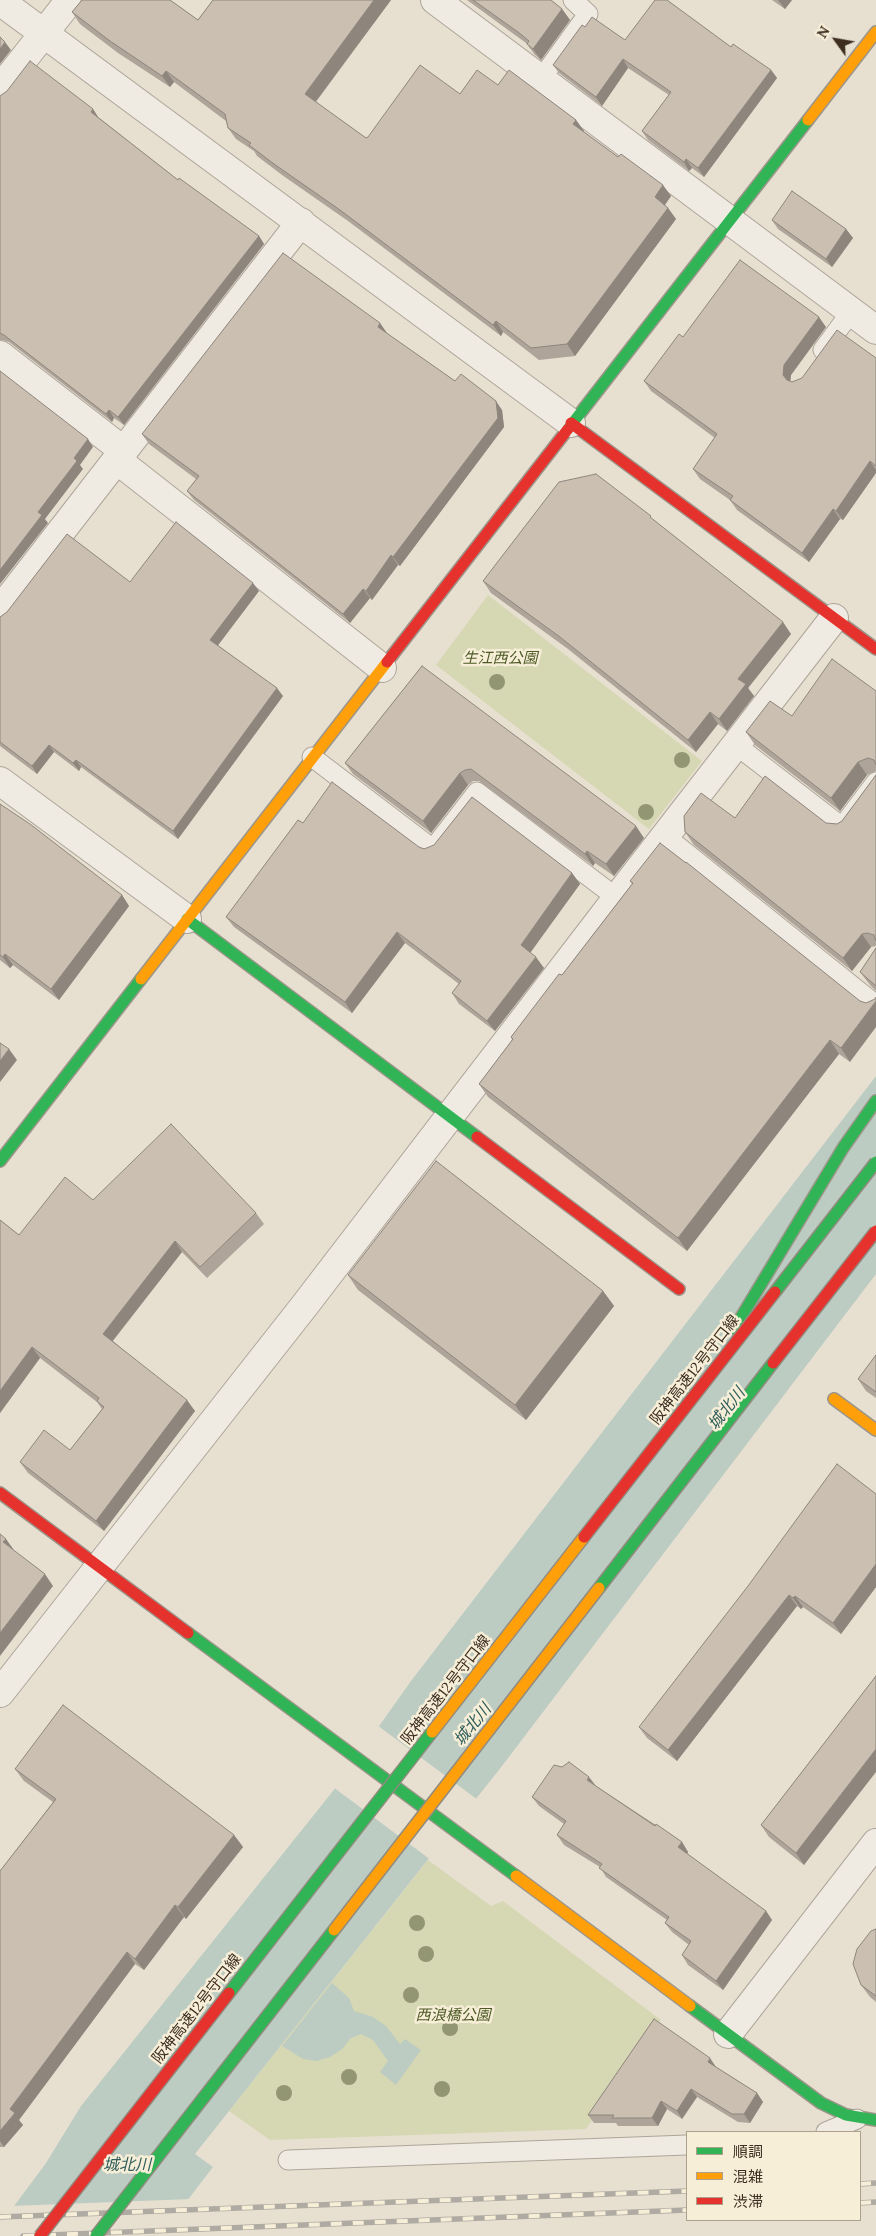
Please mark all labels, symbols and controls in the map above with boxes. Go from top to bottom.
north arrow [811,15,861,65]
text: N [813,23,834,41]
park label: 生江西公園 [463,650,537,668]
street label: 阪神高速12号守口線 [647,1312,743,1428]
water label: 城北川 [705,1384,749,1434]
street label: 阪神高速12号守口線 [398,1632,494,1748]
water label: 城北川 [450,1700,496,1750]
street label: 阪神高速12号守口線 [149,1951,245,2067]
park label: 西浪橋公園 [416,2007,490,2025]
legend [686,2131,861,2221]
text: 順調 [733,2142,763,2161]
water label: 城北川 [103,2155,151,2175]
text: 混雑 [733,2167,763,2186]
text: 渋滞 [733,2192,763,2211]

